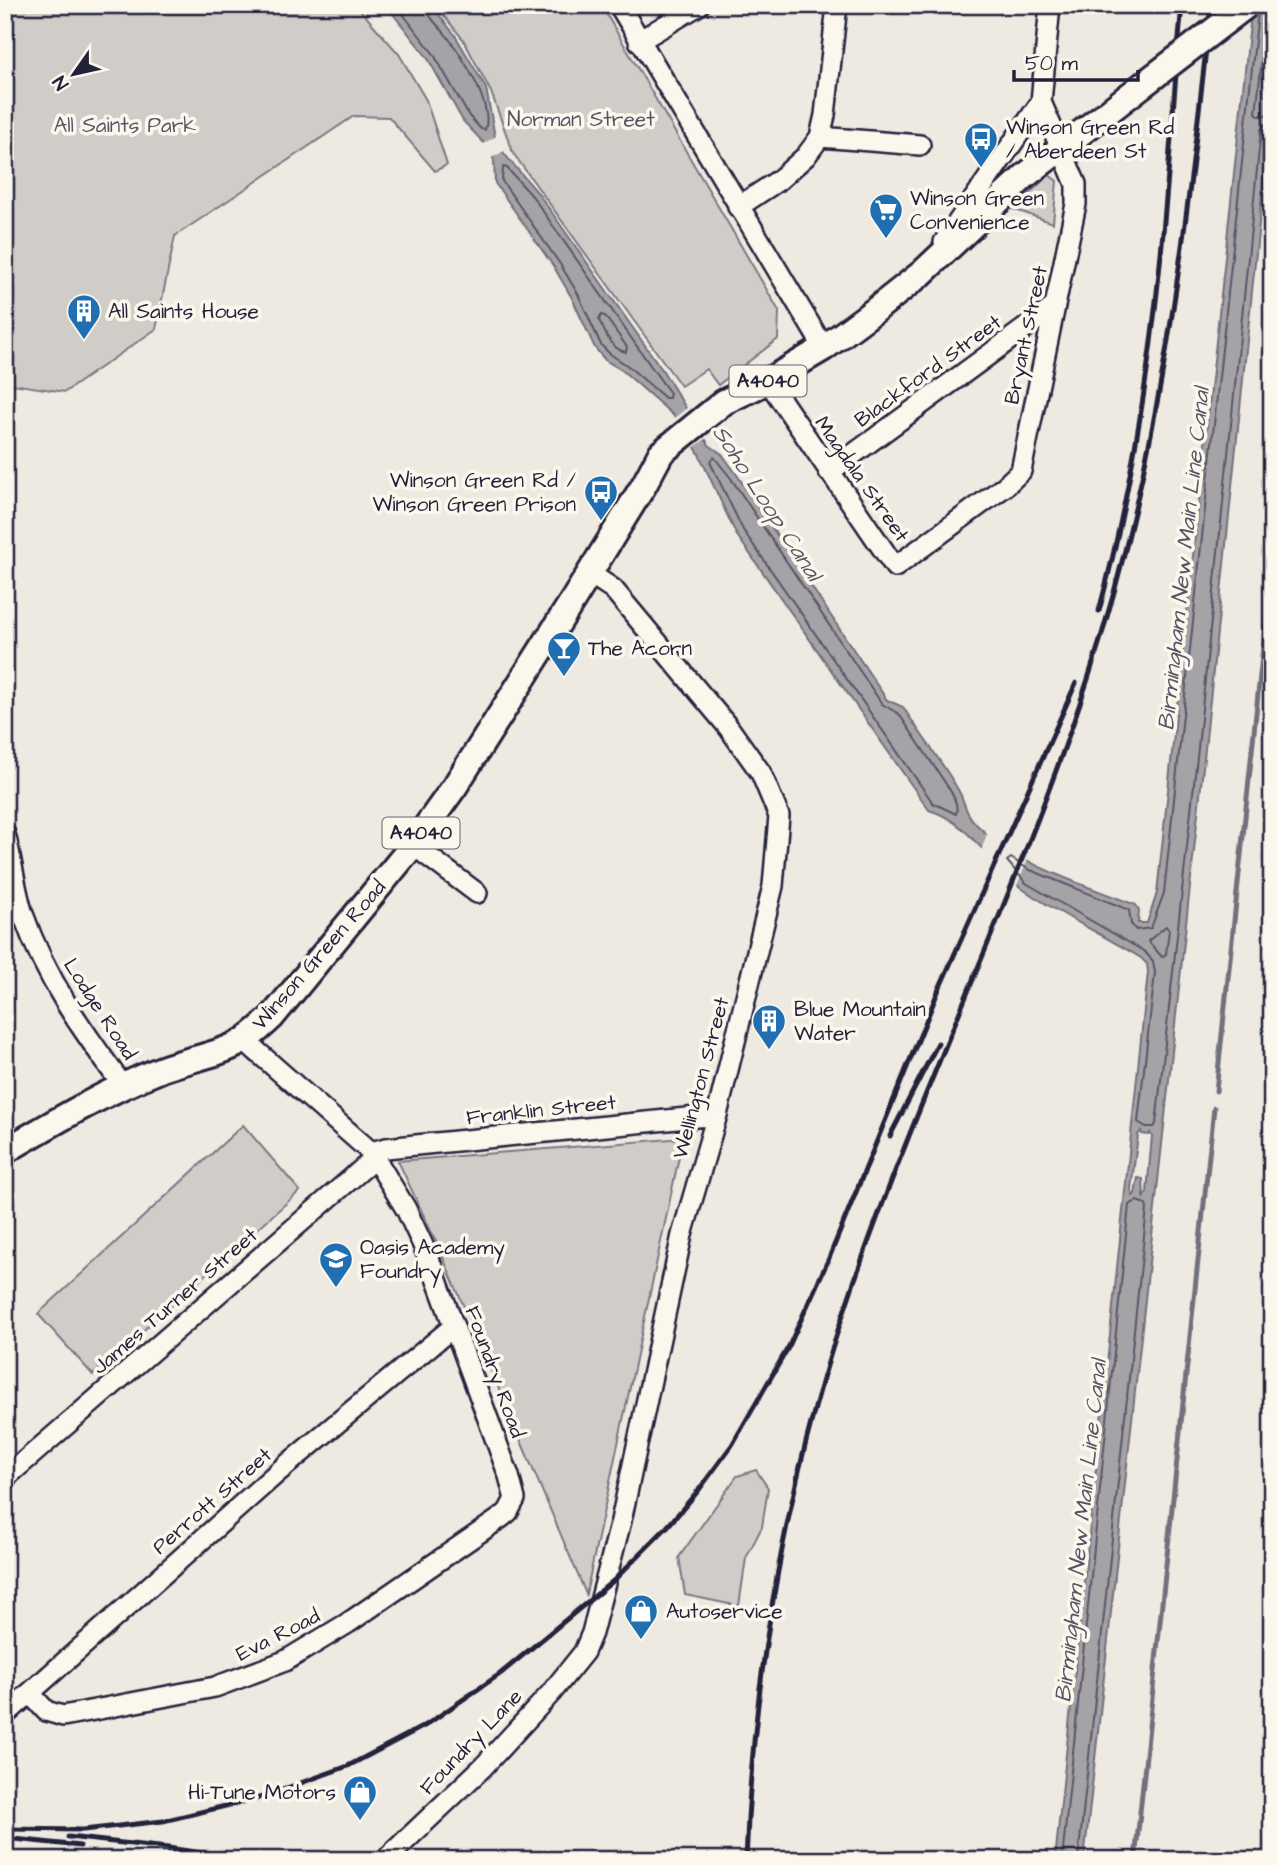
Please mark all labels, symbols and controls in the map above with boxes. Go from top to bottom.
north arrow [38,38,108,108]
scale bar [1014,38,1139,82]
text: 50 m [1025,49,1079,78]
text: N [47,70,76,95]
park label: Norman Street [507,105,655,134]
park label: All Saints Park [54,111,196,140]
place label: Winson Green Rd / Aberdeen St [1006,113,1174,166]
bus stop icon: Winson Green Rd / Aberdeen St [962,120,1000,169]
place label: Winson Green Convenience [910,184,1044,237]
supermarket icon: Winson Green Convenience [867,191,905,240]
street label: Bryant Street [997,263,1057,407]
building icon: All Saints House [65,292,103,341]
place label: All Saints House [108,297,259,326]
street label: Blackford Street [849,308,1008,434]
road number: A4040 [730,366,806,396]
water label: Birmingham New Main Line Canal [1150,383,1219,732]
street label: Magdala Street [806,410,916,549]
water label: Soho Loop Canal [705,419,831,590]
place label: Winson Green Rd / Winson Green Prison [373,466,576,519]
bus stop icon: Winson Green Rd / Winson Green Prison [582,473,620,522]
bar icon: The Acorn [545,629,583,678]
place label: The Acorn [588,634,692,663]
road number: A4040 [382,818,460,848]
street label: Winson Green Road [246,873,393,1036]
street label: Lodge Road [55,952,144,1067]
street label: Wellington Street [665,993,739,1163]
place label: Blue Mountain Water [794,995,926,1048]
building icon: Blue Mountain Water [750,1002,788,1051]
street label: Franklin Street [465,1088,618,1132]
street label: James Turner Street [86,1221,264,1381]
place label: Oasis Academy Foundry [360,1233,505,1288]
school or university icon: Oasis Academy Foundry [317,1240,355,1289]
street label: Foundry Road [456,1302,532,1443]
water label: Birmingham New Main Line Canal [1047,1355,1116,1704]
street label: Perrott Street [146,1441,278,1561]
shop icon: Autoservice [622,1592,660,1641]
place label: Autoservice [666,1597,783,1626]
street label: Eva Road [231,1601,325,1668]
street label: Foundry Lane [413,1683,530,1803]
shop icon: Hi-Tune Motors [341,1773,379,1822]
place label: Hi-Tune Motors [188,1778,336,1807]

